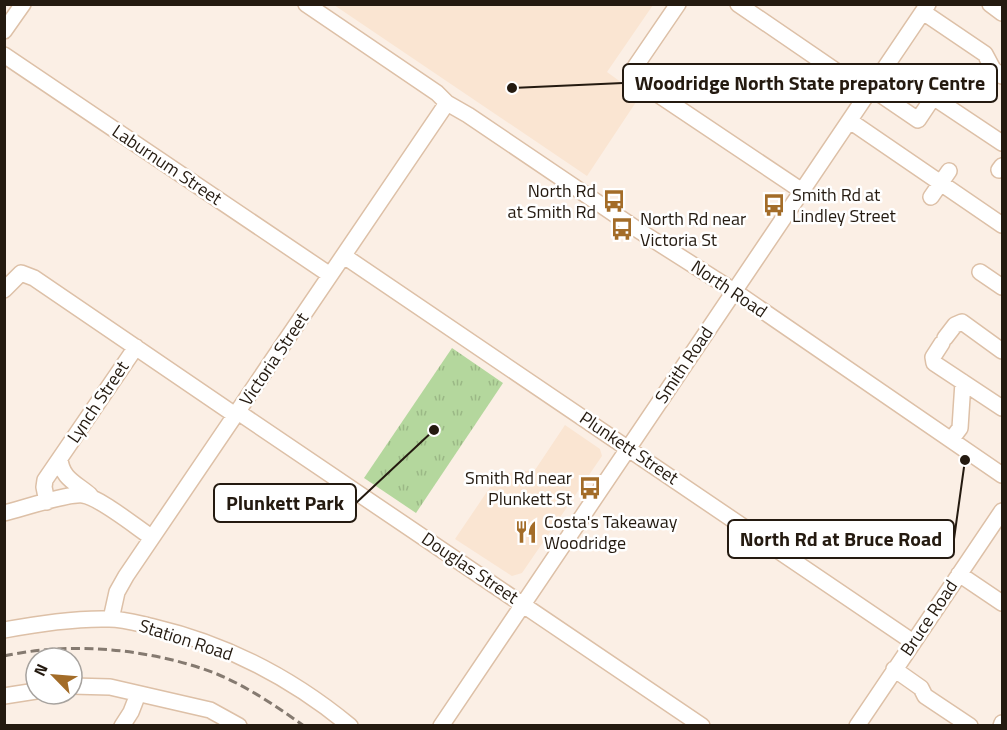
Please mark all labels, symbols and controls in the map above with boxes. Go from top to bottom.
callout: Woodridge North State prepatory Centre [623,64,997,102]
text: Woodridge North State prepatory Centre [635,67,985,98]
street label: Laburnum Street [107,118,228,212]
place label: North Rd at Smith Rd [508,177,596,225]
place label: Smith Rd at Lindley Street [792,181,897,229]
bus stop icon: North Rd at Smith Rd [601,188,627,214]
bus stop icon: Smith Rd at Lindley Street [761,192,787,218]
place label: North Rd near Victoria St [640,205,746,253]
bus stop icon: North Rd near Victoria St [609,216,635,242]
street label: North Road [686,253,773,324]
street label: Victoria Street [232,306,315,411]
street label: Smith Road [648,321,719,409]
street label: Lynch Street [60,355,135,448]
street label: Plunkett Street [574,404,685,491]
place label: Smith Rd near Plunkett St [465,464,573,512]
bus stop icon: Smith Rd near Plunkett St [577,475,603,501]
callout: Plunkett Park [214,484,356,522]
text: Plunkett Park [226,487,345,518]
place label: Costa's Takeaway Woodridge [544,508,678,556]
restaurant icon: Costa's Takeaway Woodridge [513,519,539,545]
callout: North Rd at Bruce Road [728,520,954,558]
text: North Rd at Bruce Road [740,523,942,554]
street label: Douglas Street [416,525,525,610]
street label: Bruce Road [893,574,964,661]
street label: Station Road [136,612,237,667]
north arrow [24,646,84,706]
text: N [27,660,54,680]

